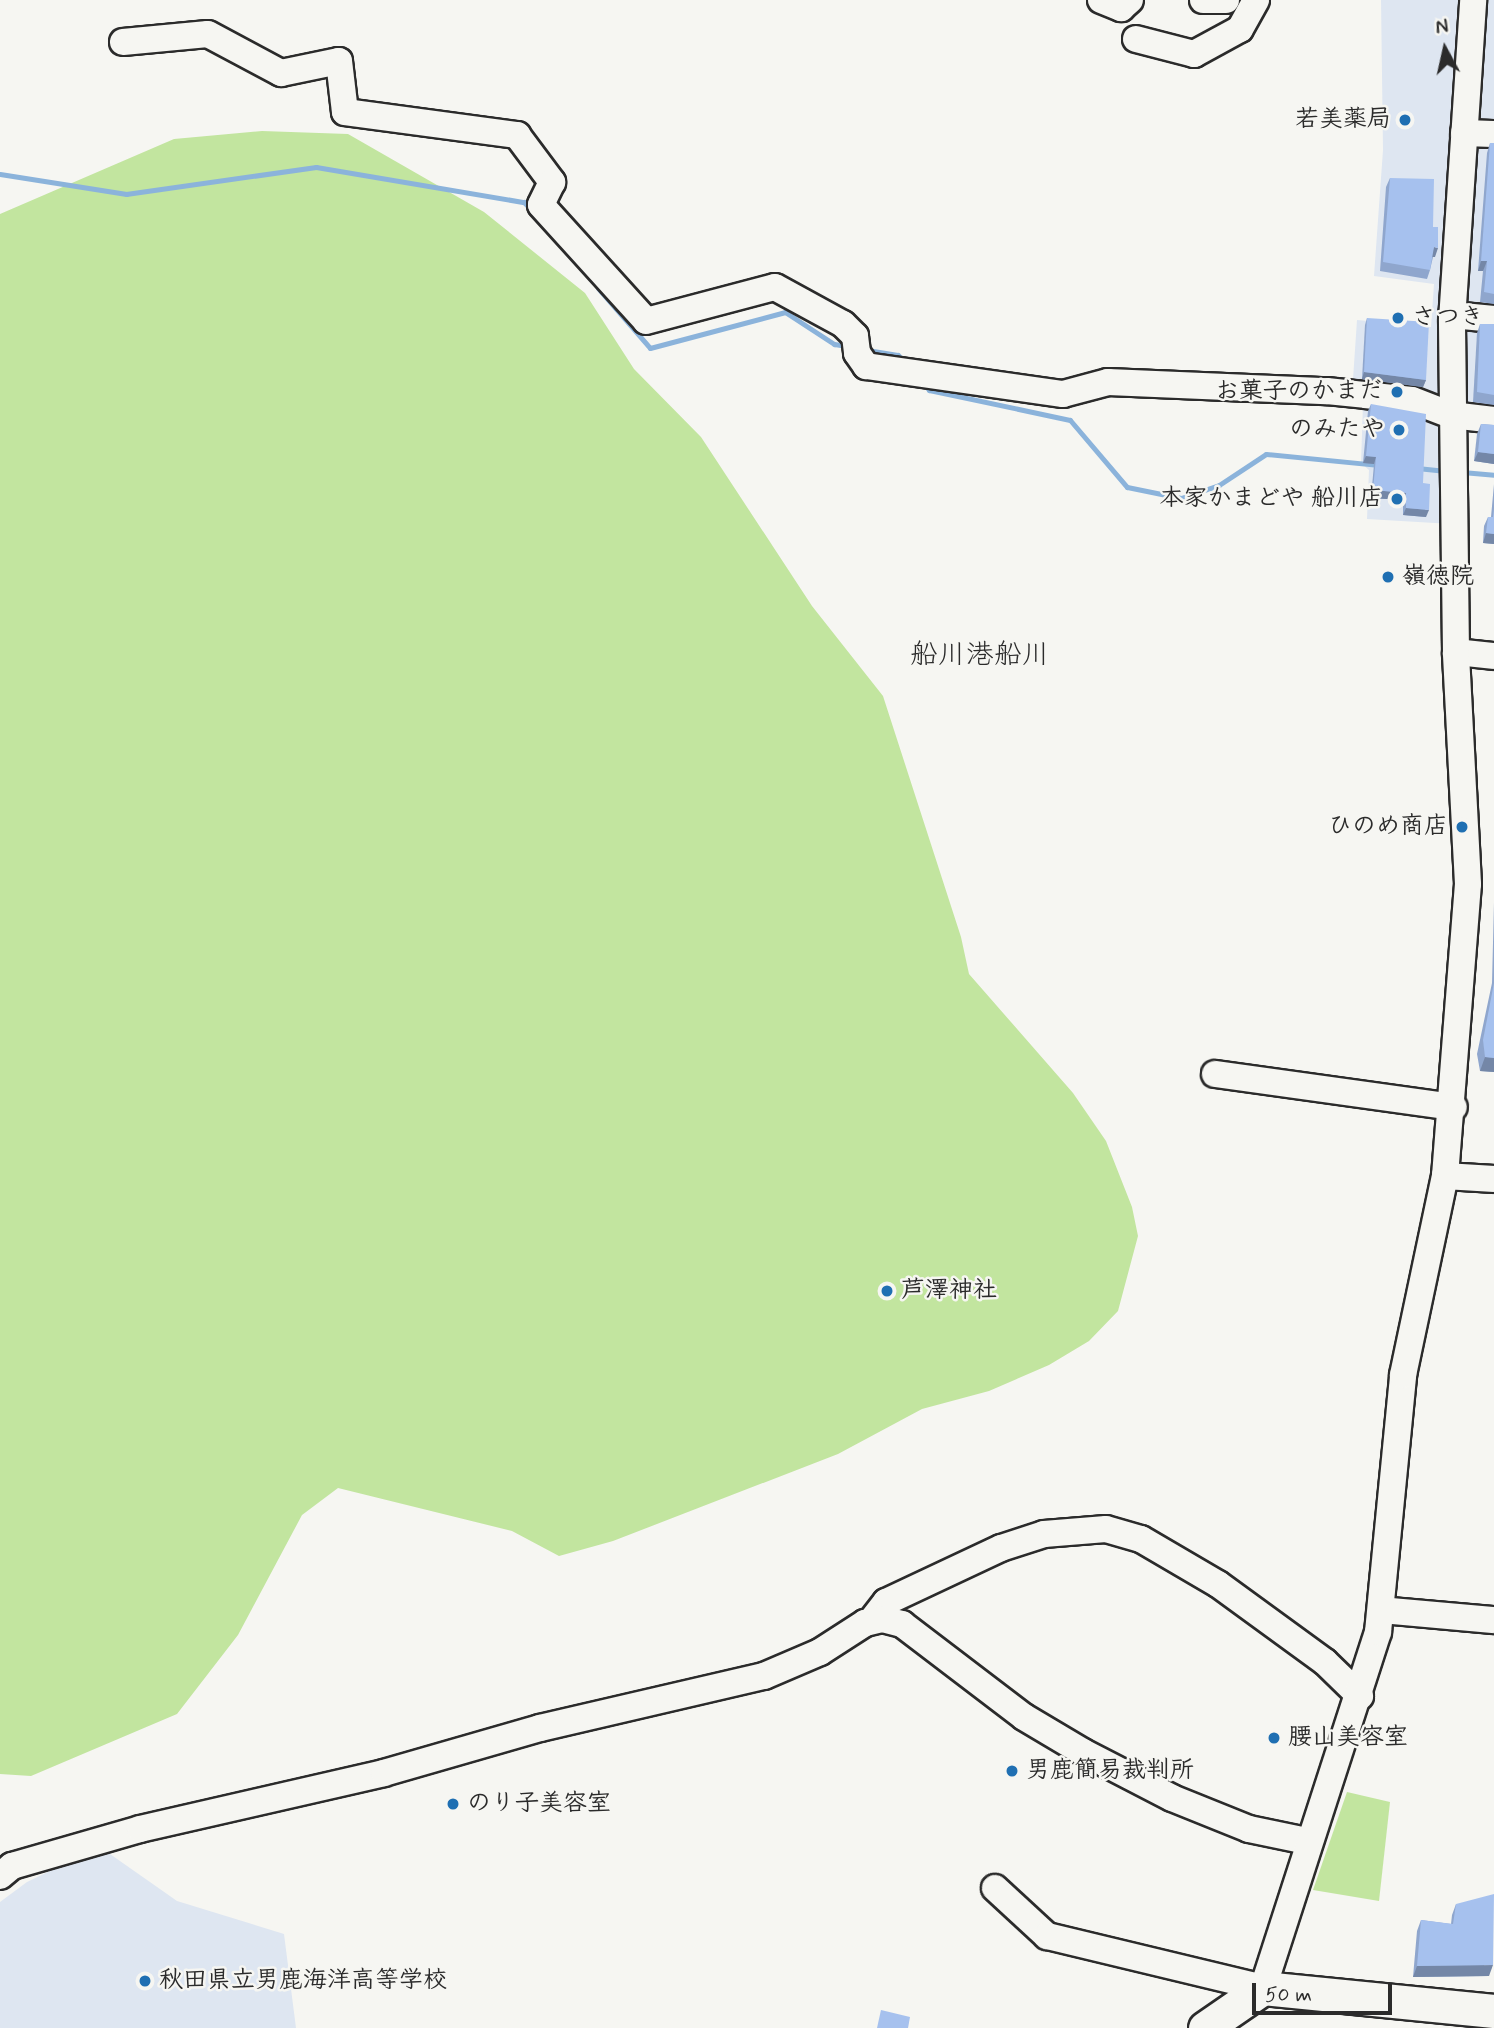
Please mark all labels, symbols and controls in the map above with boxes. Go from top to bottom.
north arrow [1410,14,1480,84]
text: N [1434,14,1450,41]
place label: 若美薬局 [1295,106,1391,134]
marker: 若美薬局 [1397,112,1413,128]
place label: さつき [1412,304,1484,332]
marker: さつき [1390,310,1406,326]
place label: お菓子のかまだ [1215,378,1383,406]
marker: お菓子のかまだ [1389,384,1405,400]
place label: のみたや [1289,416,1385,444]
marker: のみたや [1391,422,1407,438]
place label: 本家かまどや 船川店 [1161,485,1383,513]
marker: 本家かまどや 船川店 [1389,491,1405,507]
place label: 嶺徳院 [1402,563,1474,591]
marker: 嶺徳院 [1380,569,1396,585]
district label: 船川港船川 [910,639,1050,673]
place label: ひのめ商店 [1328,813,1448,841]
marker: ひのめ商店 [1454,819,1470,835]
place label: 芦澤神社 [901,1277,997,1305]
marker: 芦澤神社 [879,1283,895,1299]
place label: 腰山美容室 [1288,1724,1408,1752]
marker: 腰山美容室 [1266,1730,1282,1746]
place label: 男鹿簡易裁判所 [1026,1757,1194,1785]
marker: 男鹿簡易裁判所 [1004,1763,1020,1779]
place label: のり子美容室 [467,1790,611,1818]
marker: のり子美容室 [445,1796,461,1812]
place label: 秋田県立男鹿海洋高等学校 [159,1967,447,1995]
scale bar [1256,1968,1396,2012]
marker: 秋田県立男鹿海洋高等学校 [137,1973,153,1989]
text: 50 m [1265,1981,1312,2009]

